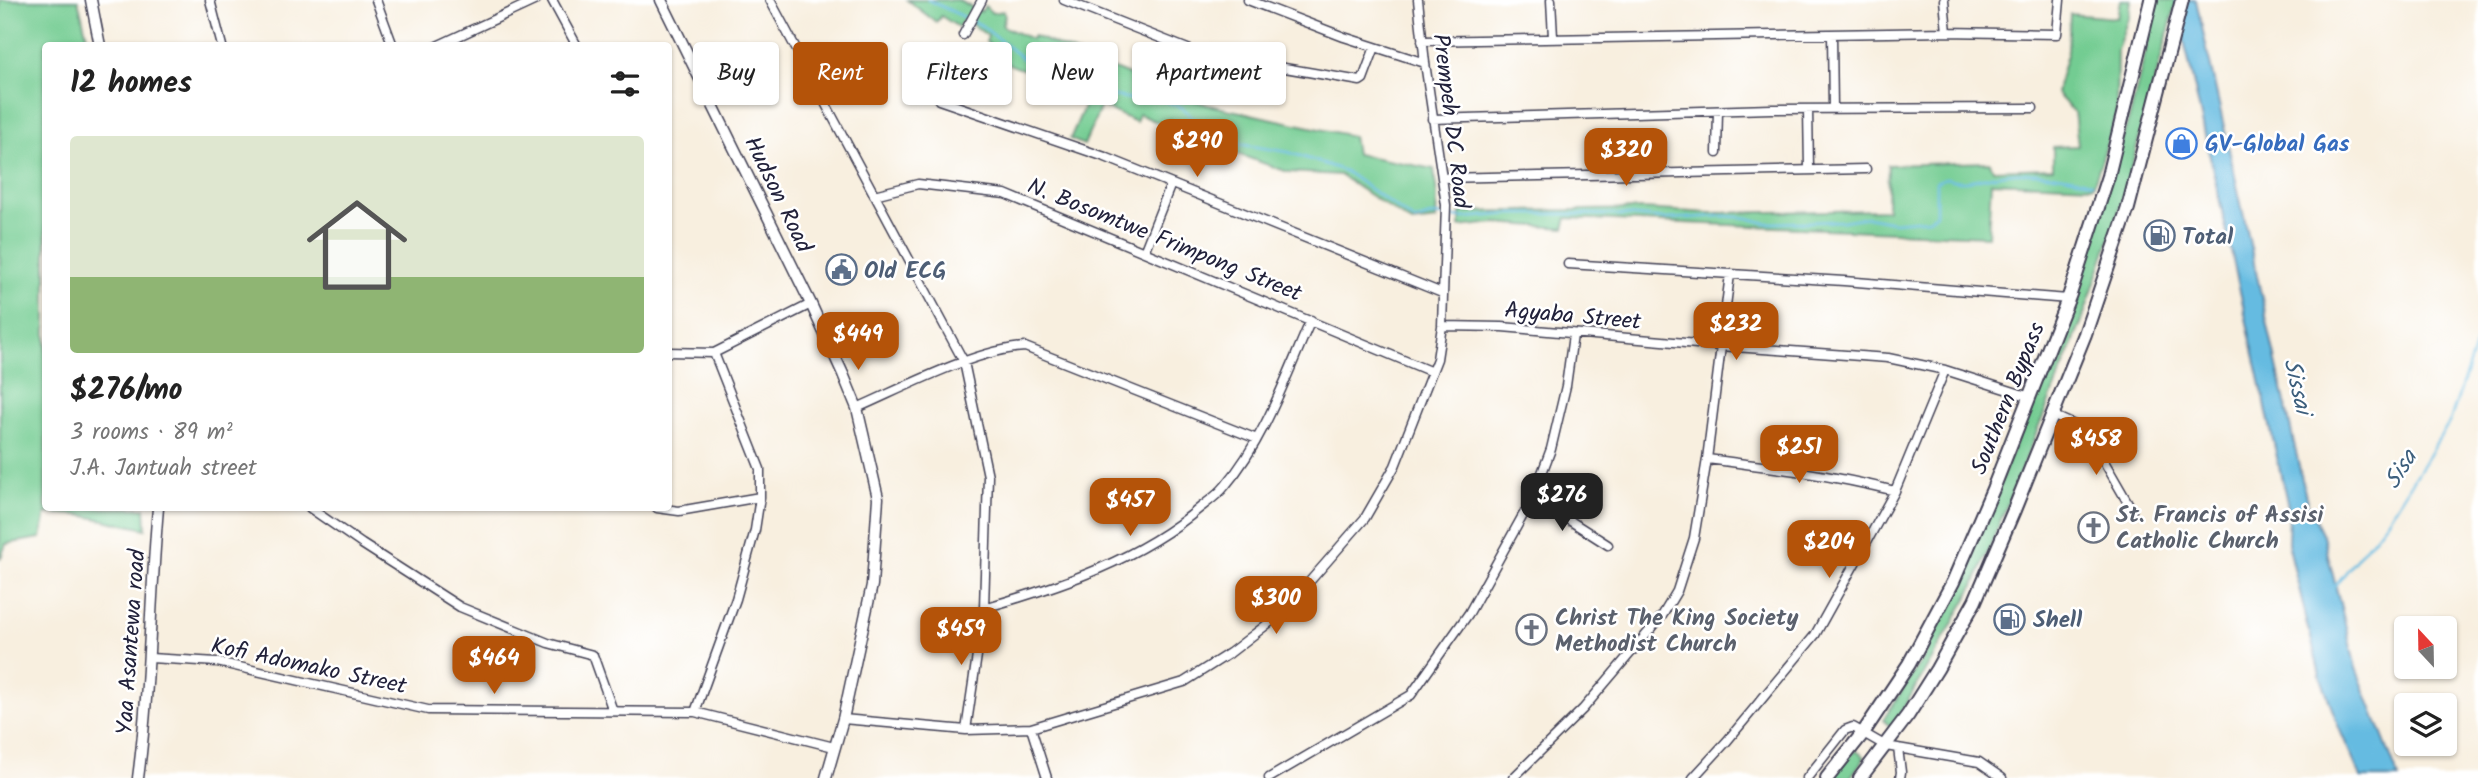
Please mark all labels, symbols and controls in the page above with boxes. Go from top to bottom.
street label: Prempeh DC Road [1421,32,1479,211]
chip: Buy [693,42,779,105]
chip: Rent [793,42,888,105]
chip: Filters [902,42,1012,105]
chip: New [1026,42,1118,105]
chip: Apartment [1132,42,1286,105]
text: 12 homes [70,60,192,108]
icon: filters [606,65,644,103]
pin: $290 [1156,120,1238,179]
text: $290 [1172,124,1222,160]
shop icon: GV-Global Gas [2165,126,2199,160]
place label: GV-Global Gas [2205,127,2350,163]
pin: $320 [1585,128,1667,188]
street label: Hudson Road [733,130,821,260]
text: $320 [1600,133,1652,169]
street label: N. Bosomtwe Frimpong Street [1022,169,1308,313]
icon: home [294,182,420,308]
fuel station icon: Total [2142,219,2176,253]
place label: Total [2182,220,2234,256]
public building icon: Old ECG [824,253,858,287]
place label: Old ECG [864,254,946,290]
street label: Agyaba Street [1503,293,1644,341]
pin: $232 [1695,302,1777,362]
text: $232 [1709,307,1763,343]
pin: $449 [817,312,899,372]
text: $449 [833,317,883,353]
street label: Southern Bypass [1962,317,2056,480]
water label: Sissai [2271,355,2323,423]
text: $276/mo [70,367,182,415]
text: 3 rooms · 89 m² [70,415,233,451]
pin: $458 [2055,418,2137,477]
text: $458 [2070,422,2122,458]
pin: $251 [1758,426,1840,485]
text: $251 [1776,430,1822,466]
water label: Sisa [2374,441,2429,497]
text: J.A. Jantuah street [70,451,257,487]
pin: $276 [1521,474,1603,533]
pin: $457 [1089,478,1171,538]
text: $276 [1537,478,1587,514]
text: $457 [1106,483,1154,519]
place label: St. Francis of Assisi Catholic Church [2116,498,2325,560]
church icon: St. Francis of Assisi Catholic Church [2076,510,2110,544]
pin: $204 [1788,520,1870,580]
text: $204 [1803,525,1855,561]
street label: Yaa Asantewa road [108,548,156,736]
pin: $300 [1235,576,1317,636]
text: $300 [1251,581,1301,617]
place label: Christ The King Society Methodist Church [1555,601,1798,663]
fuel station icon: Shell [1993,602,2027,636]
place label: Shell [2033,603,2083,639]
pin: $459 [920,608,1002,667]
text: $459 [936,612,986,648]
church icon: Christ The King Society Methodist Church [1515,613,1549,647]
north arrow [2394,616,2457,679]
map controls [2394,616,2457,756]
street label: Kofi Adomako Street [207,629,411,705]
pin: $464 [453,636,535,696]
text: $464 [468,641,520,677]
button: layers [2394,693,2457,756]

